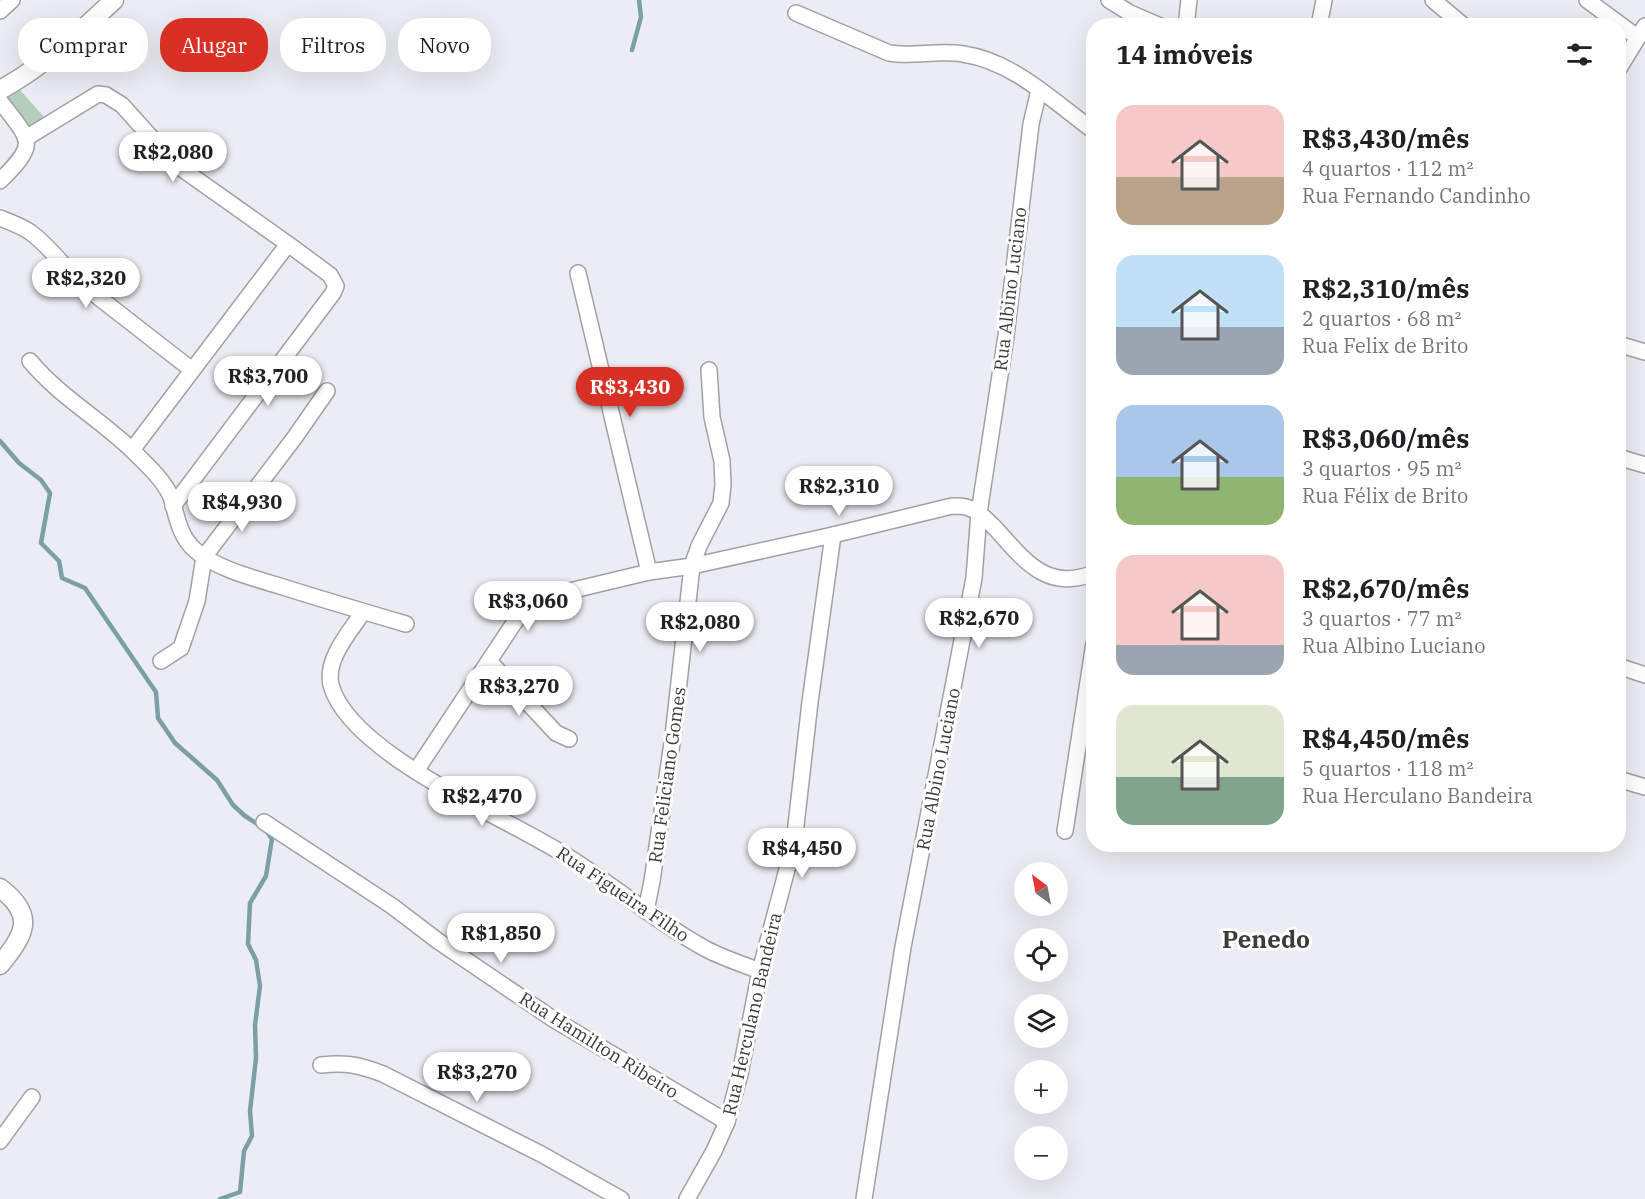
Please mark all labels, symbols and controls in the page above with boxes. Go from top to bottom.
chip: Comprar [18,18,148,72]
chip: Alugar [160,18,268,72]
chip: Filtros [280,18,386,72]
chip: Novo [398,18,491,72]
text: 14 imóveis [1116,37,1253,71]
icon: filters [1563,38,1596,71]
text: R$3,430/mês [1302,121,1469,155]
icon: home [1164,129,1236,201]
pin: R$2,080 [118,132,228,183]
text: R$2,080 [133,138,213,165]
text: 4 quartos · 112 m² [1302,155,1473,182]
text: Rua Fernando Candinho [1302,182,1531,209]
street label: Rua Albino Luciano [989,206,1031,372]
pin: R$2,320 [31,258,141,309]
text: R$2,320 [46,264,126,291]
text: R$2,310/mês [1302,271,1469,305]
icon: home [1164,279,1236,351]
text: 2 quartos · 68 m² [1302,305,1461,332]
text: Rua Felix de Brito [1302,332,1468,359]
pin: R$3,700 [213,356,323,407]
text: R$3,700 [228,362,308,389]
pin: R$3,430 [575,367,685,418]
text: R$3,430 [590,373,670,400]
text: R$3,060/mês [1302,421,1469,455]
icon: home [1164,429,1236,501]
text: 3 quartos · 95 m² [1302,455,1461,482]
pin: R$2,310 [784,466,894,517]
text: R$2,310 [799,472,879,499]
pin: R$4,930 [187,482,297,533]
text: Rua Félix de Brito [1302,482,1468,509]
text: R$4,930 [202,488,282,515]
text: R$2,670/mês [1302,571,1469,605]
icon: home [1164,579,1236,651]
pin: R$3,060 [473,581,583,632]
text: R$3,060 [488,587,568,614]
pin: R$2,670 [924,598,1034,649]
pin: R$2,080 [645,602,755,653]
text: R$2,670 [939,604,1019,631]
text: 3 quartos · 77 m² [1302,605,1461,632]
text: R$2,080 [660,608,740,635]
text: Rua Albino Luciano [1302,632,1485,659]
pin: R$3,270 [464,666,574,717]
text: R$3,270 [479,672,559,699]
street label: Rua Feliciano Gomes [643,685,691,865]
street label: Rua Albino Luciano [911,686,965,852]
text: R$4,450/mês [1302,721,1469,755]
icon: home [1164,729,1236,801]
text: 5 quartos · 118 m² [1302,755,1473,782]
pin: R$2,470 [427,776,537,827]
text: R$2,470 [442,782,522,809]
text: Rua Herculano Bandeira [1302,782,1533,809]
pin: R$4,450 [747,828,857,879]
text: R$4,450 [762,834,842,861]
street label: Rua Figueira Filho [552,841,694,947]
north arrow [1014,862,1068,916]
map controls [1014,862,1068,1180]
street label: Rua Herculano Bandeira [717,910,787,1118]
pin: R$1,850 [446,913,556,964]
text: R$1,850 [461,919,541,946]
district label: Penedo [1222,923,1310,955]
button: locate [1014,928,1068,982]
street label: Rua Hamilton Ribeiro [515,987,683,1103]
button: layers [1014,994,1068,1048]
pin: R$3,270 [422,1052,532,1103]
text: R$3,270 [437,1058,517,1085]
button: + [1014,1060,1068,1114]
button: − [1014,1126,1068,1180]

